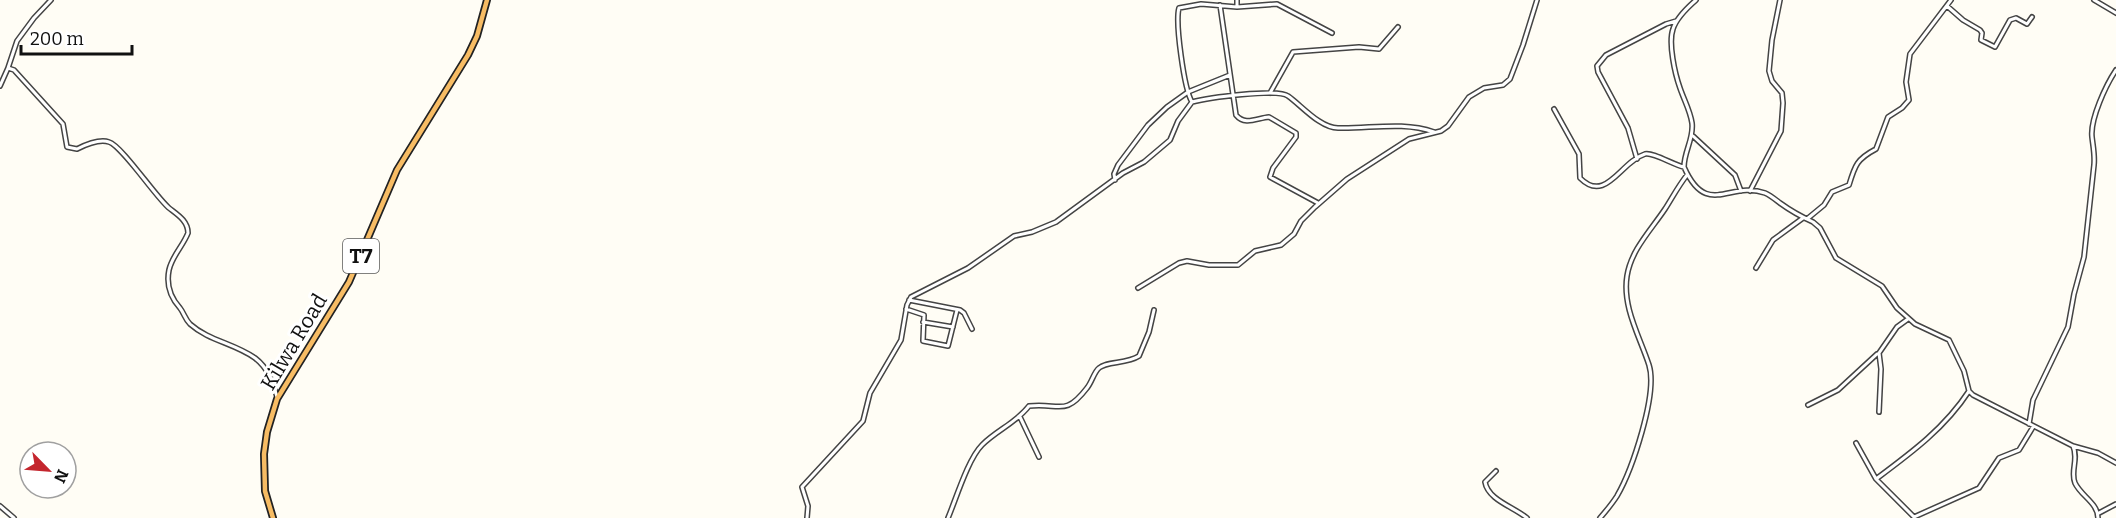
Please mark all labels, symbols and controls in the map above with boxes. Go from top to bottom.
scale bar [21,18,132,56]
text: 200 m [30,28,84,50]
road number: T7 [343,239,379,273]
street label: Kilwa Road [255,289,333,395]
north arrow [18,440,78,500]
text: N [50,467,72,486]

